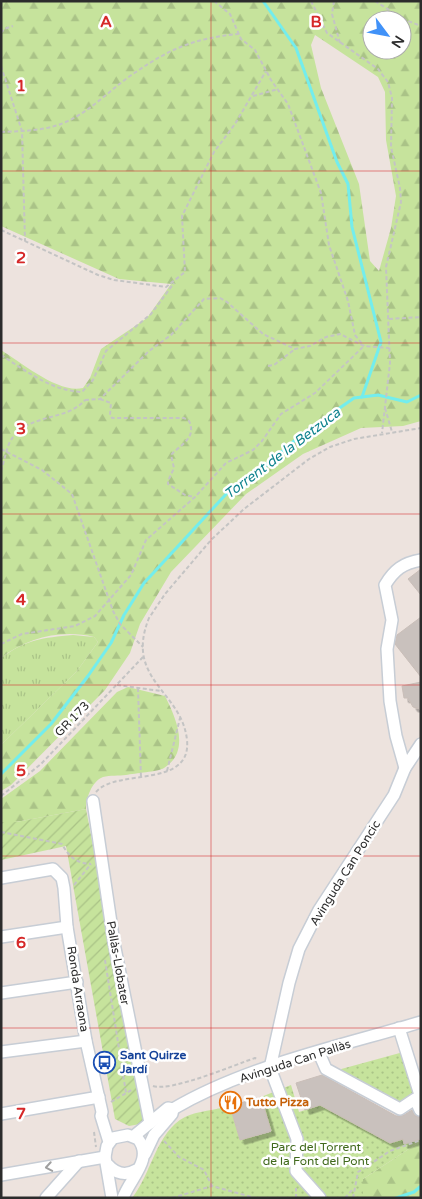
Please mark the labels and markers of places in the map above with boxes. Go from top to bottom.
place label: Sant Quirze Jardí [119,1048,187,1076]
bus stop icon: Sant Quirze Jardí [92,1050,116,1074]
restaurant icon: Tutto Pizza [218,1090,242,1114]
place label: Tutto Pizza [245,1095,309,1109]

